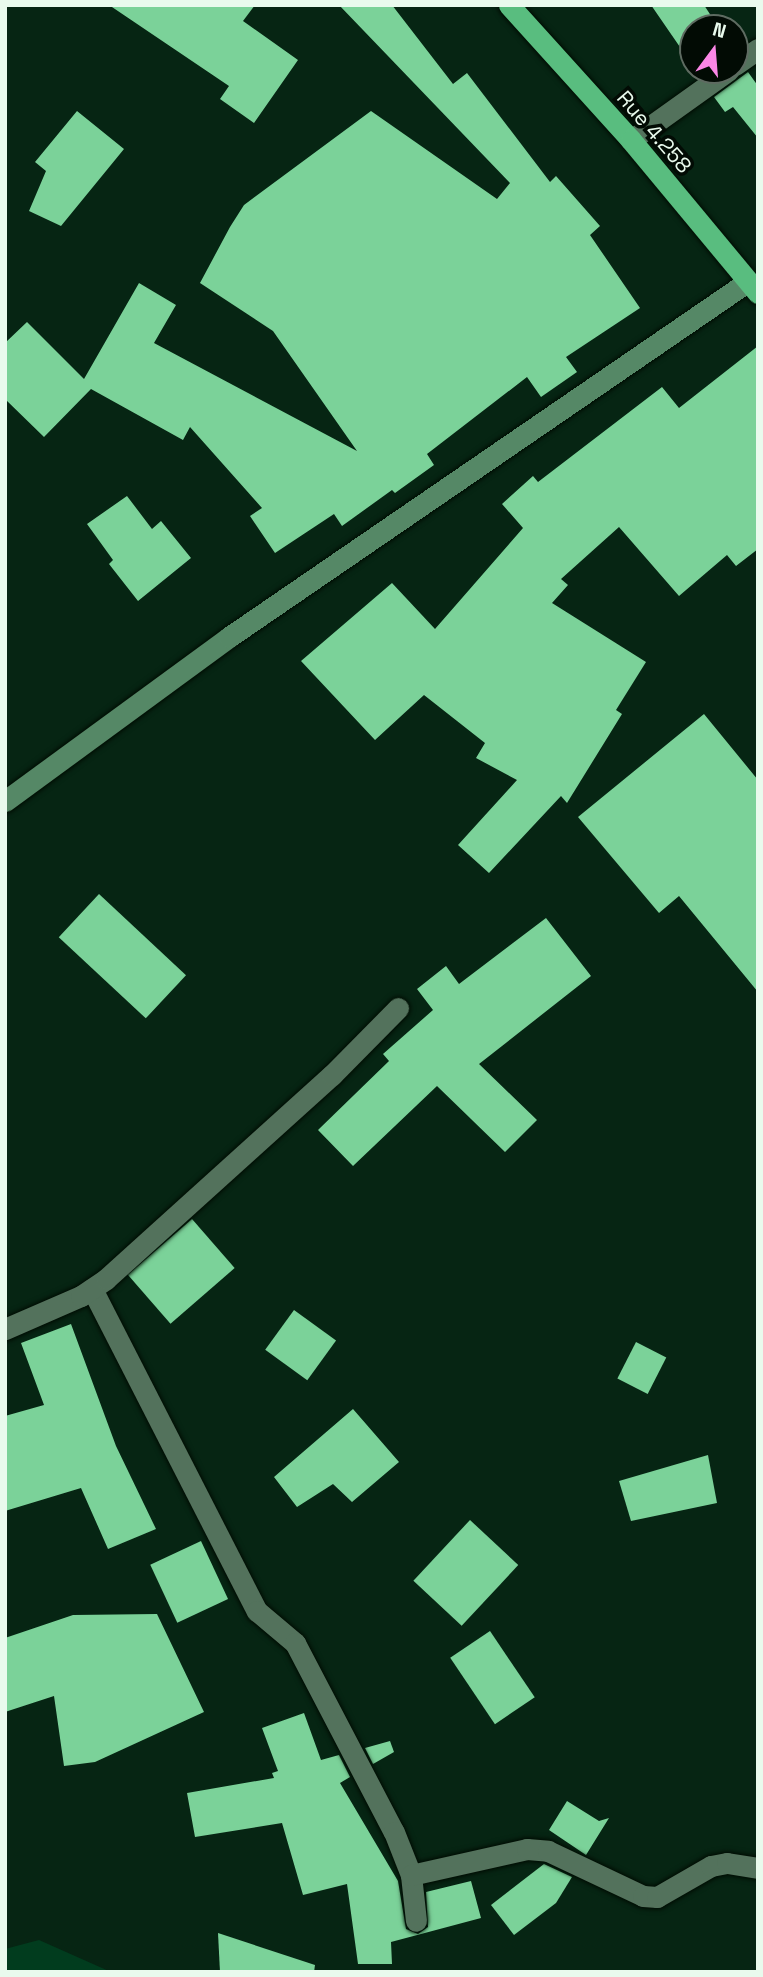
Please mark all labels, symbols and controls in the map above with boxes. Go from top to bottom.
north arrow [679,14,749,84]
text: N [710,16,729,44]
street label: Rue 4.258 [611,86,697,178]

